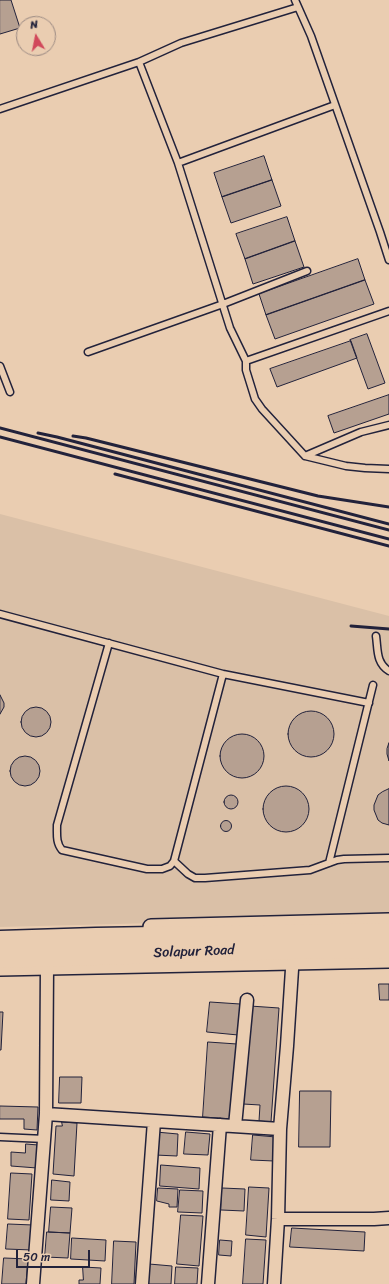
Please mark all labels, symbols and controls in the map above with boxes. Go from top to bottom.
text: N [29,15,39,35]
north arrow [16,16,56,56]
street label: Solapur Road [153,942,235,962]
scale bar [18,1242,92,1268]
text: 50 m [23,1246,50,1268]

